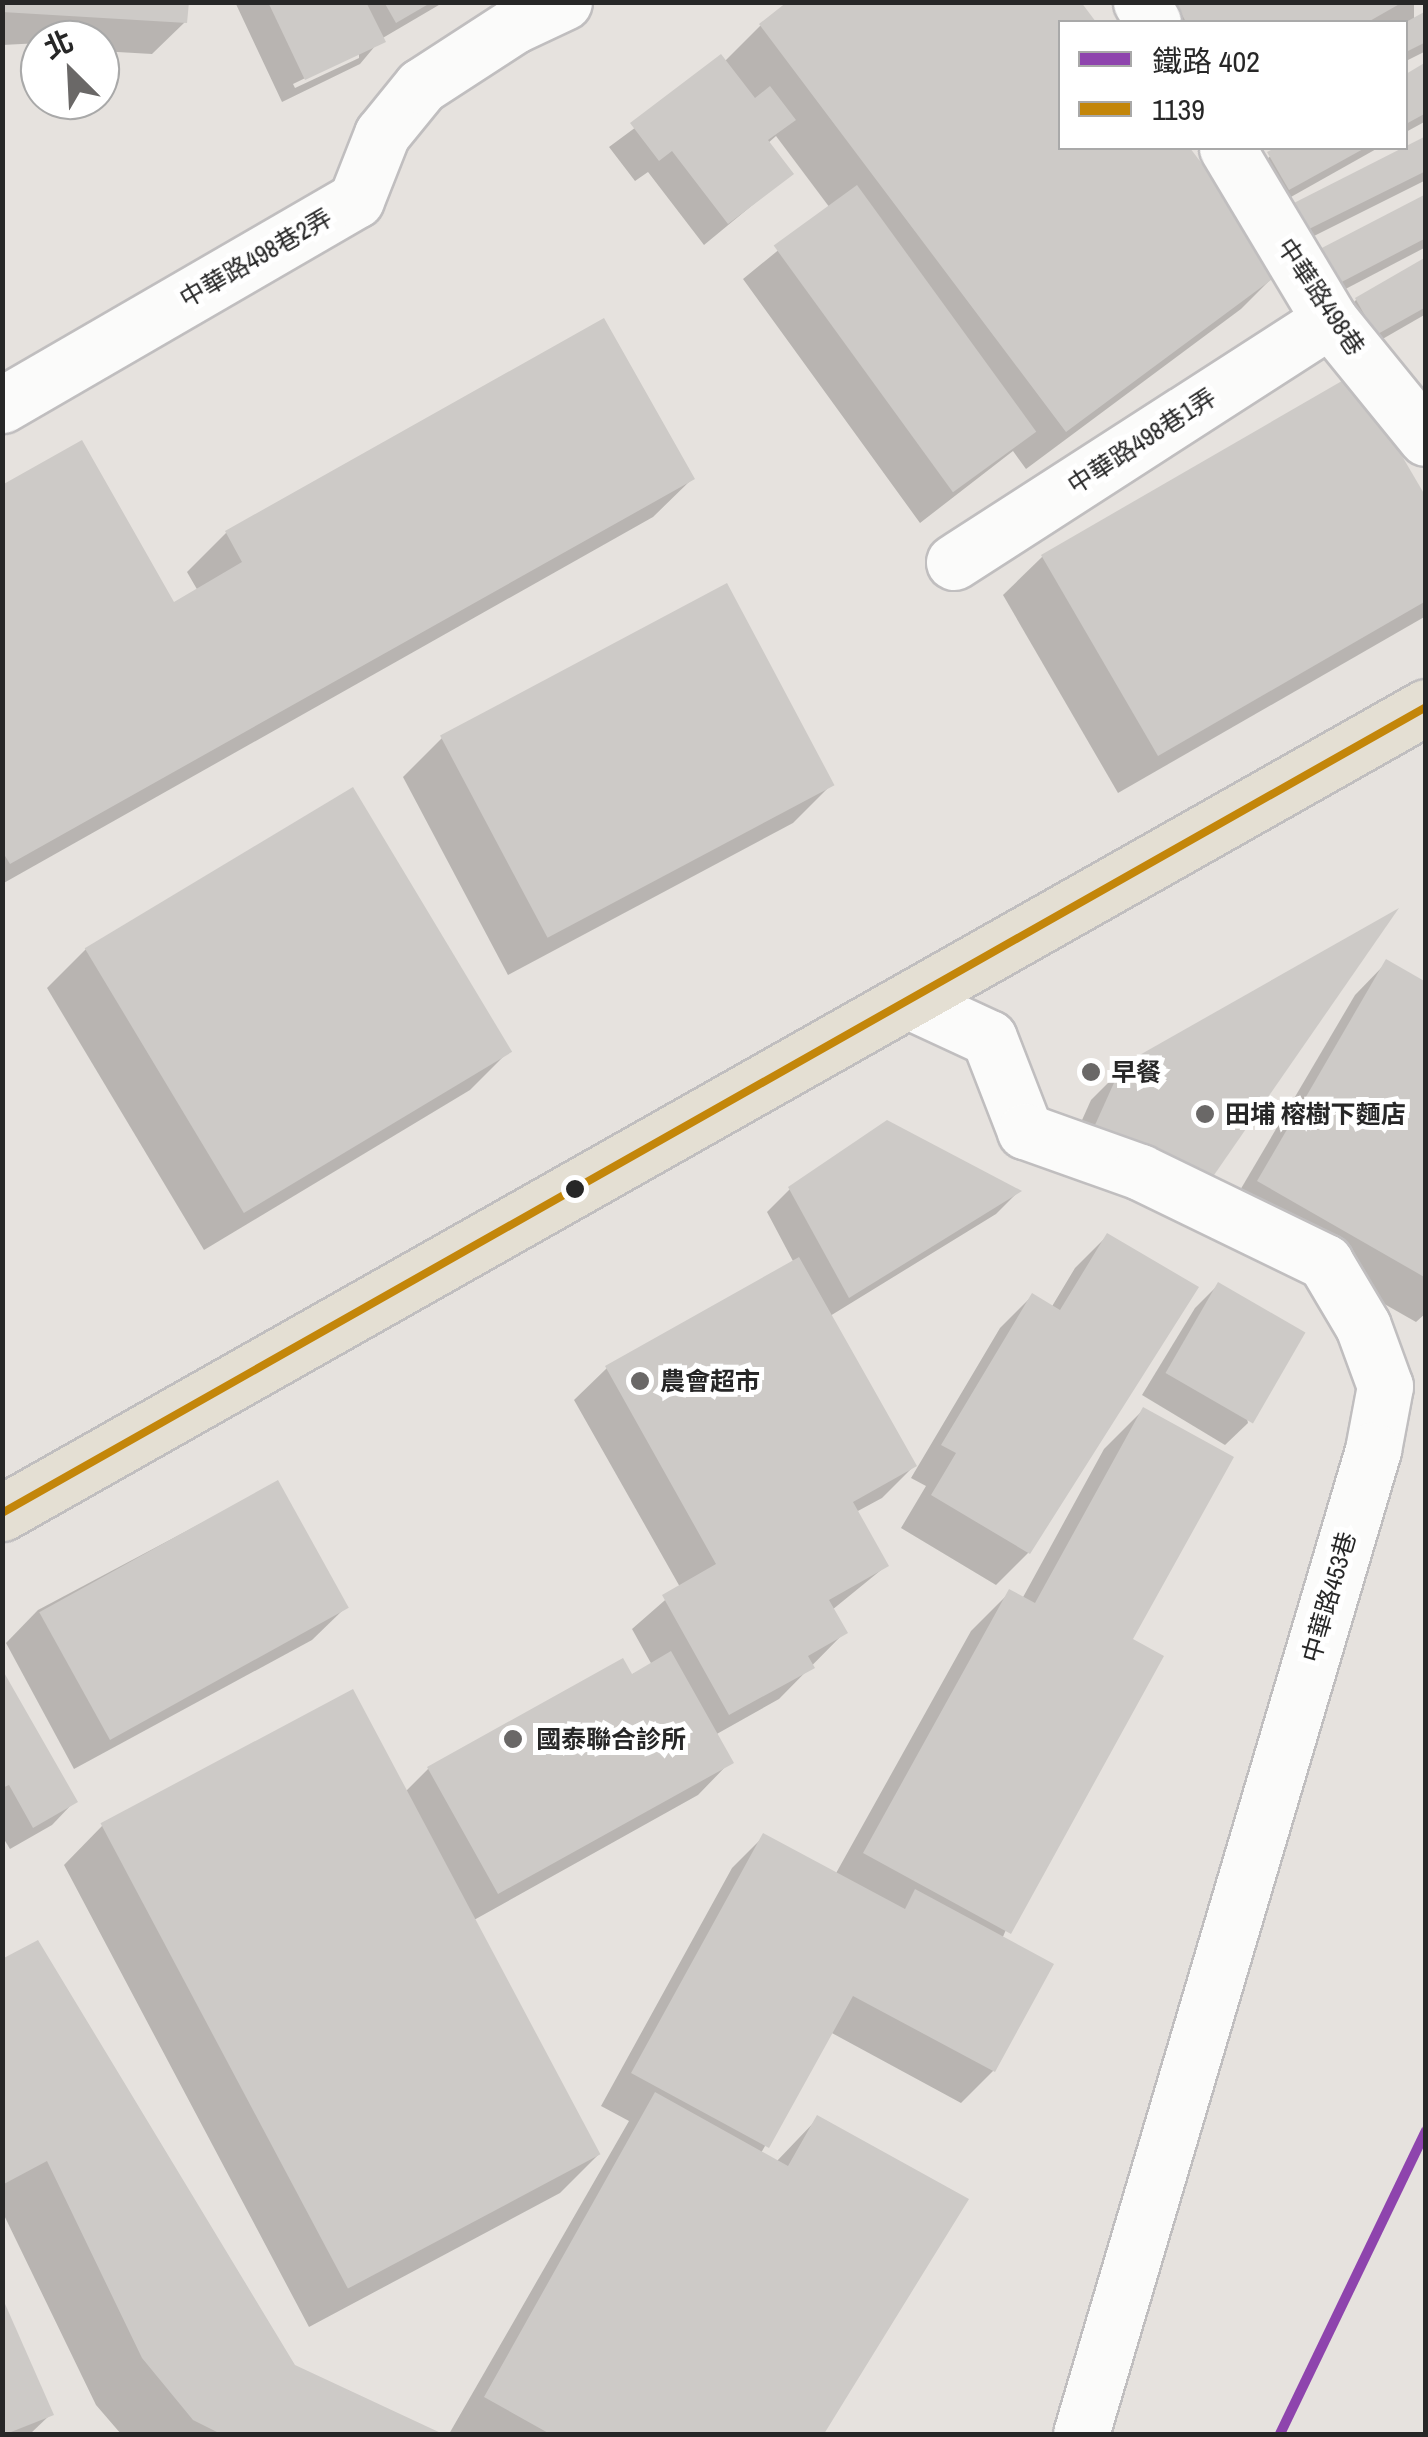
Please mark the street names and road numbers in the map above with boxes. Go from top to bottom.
street label: 中華路498巷2弄 [175,202,337,314]
street label: 中華路498巷 [1271,233,1371,361]
street label: 中華路498巷1弄 [1062,382,1222,500]
street label: 中華路453巷 [1296,1528,1362,1666]

